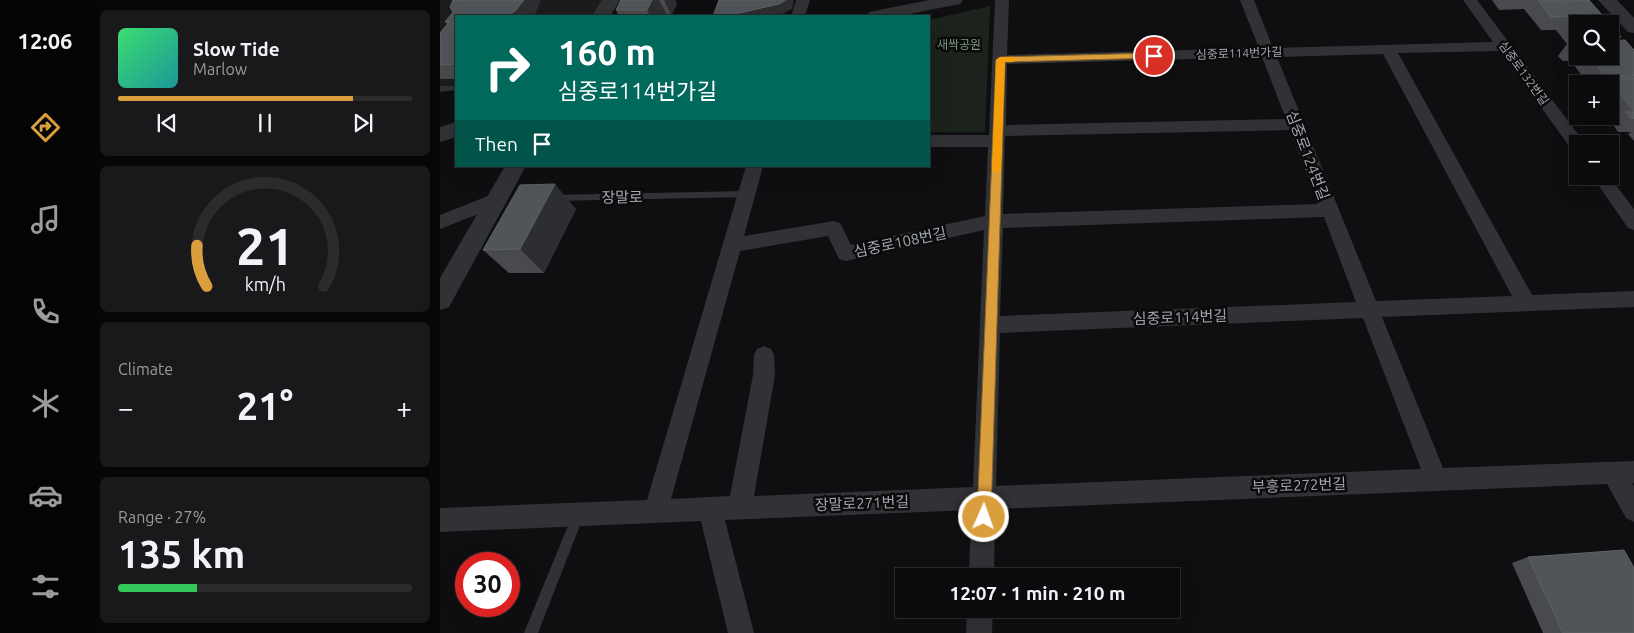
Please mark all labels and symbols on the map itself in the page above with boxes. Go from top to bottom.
pin [1133,35,1175,77]
park label: 새싹공원 [937,38,981,51]
street label: 심중로132번길 [1497,39,1551,107]
street label: 심중로114번가길 [1196,45,1282,61]
street label: 심중로124번길 [1283,108,1333,202]
street label: 장말로 [601,188,643,206]
street label: 심중로108번길 [852,224,948,260]
street label: 심중로114번길 [1133,307,1227,327]
street label: 부흥로272번길 [1252,475,1346,495]
position arrow [957,490,1009,542]
street label: 장말로271번길 [815,493,909,513]
speed limit sign: 30 [455,552,520,617]

